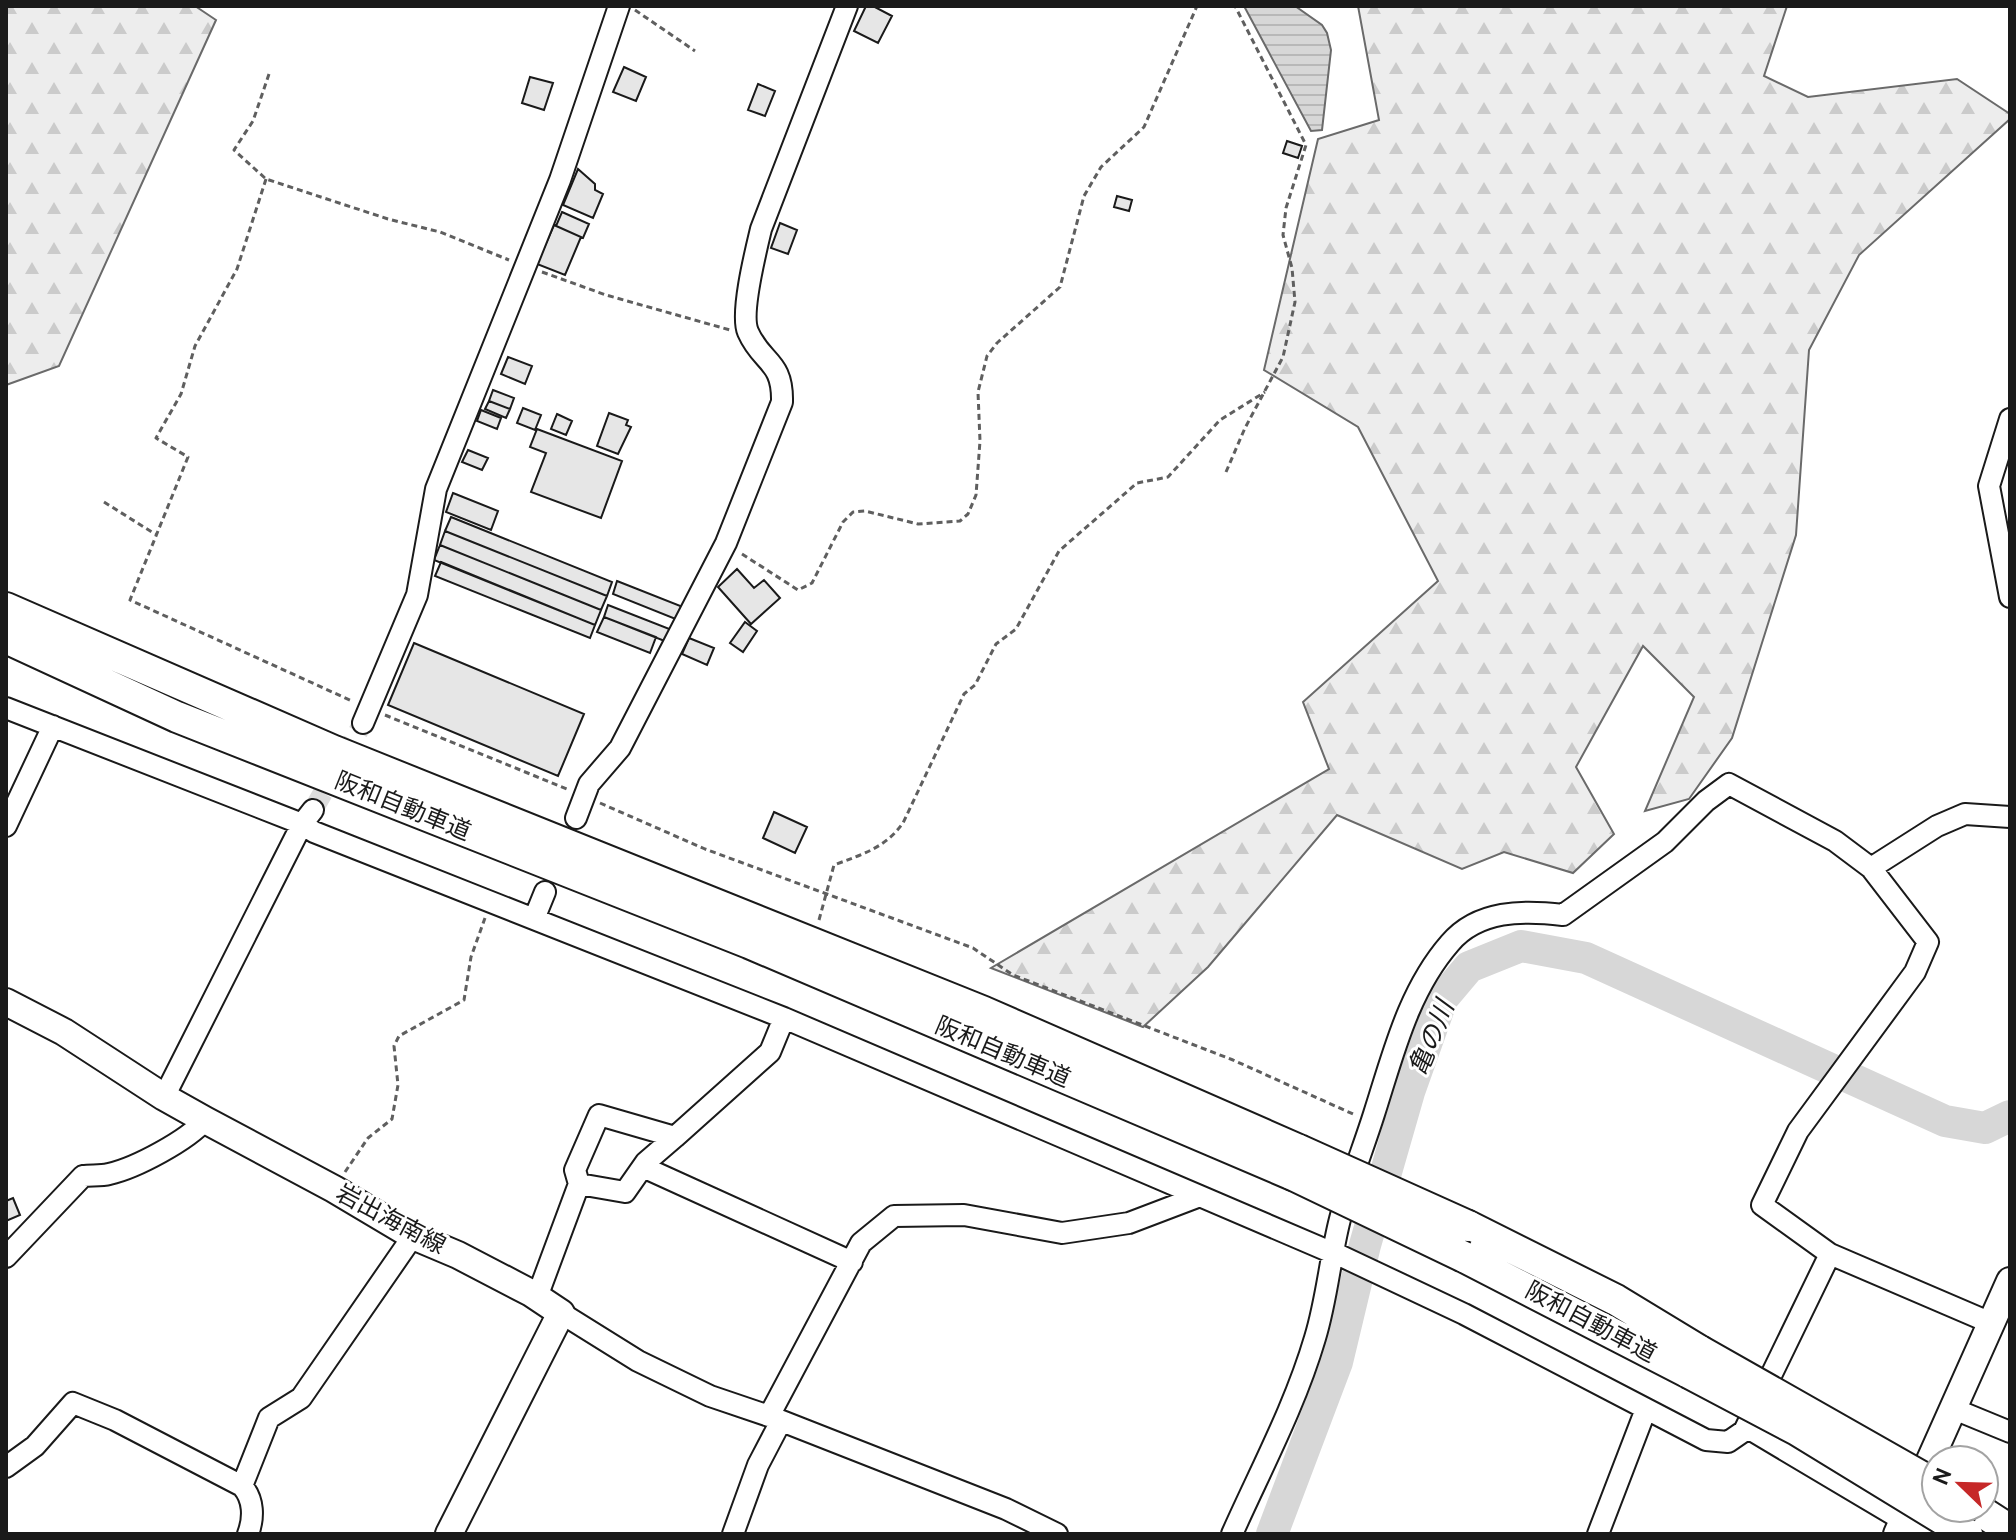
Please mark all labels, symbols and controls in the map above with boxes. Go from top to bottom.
street label: 阪和自動車道 [331,765,475,846]
water label: 亀の川 [1402,993,1462,1080]
street label: 阪和自動車道 [931,1010,1075,1093]
street label: 岩出海南線 [331,1178,451,1260]
street label: 阪和自動車道 [1521,1275,1662,1368]
north arrow [1920,1444,2000,1524]
text: N [1927,1464,1958,1489]

